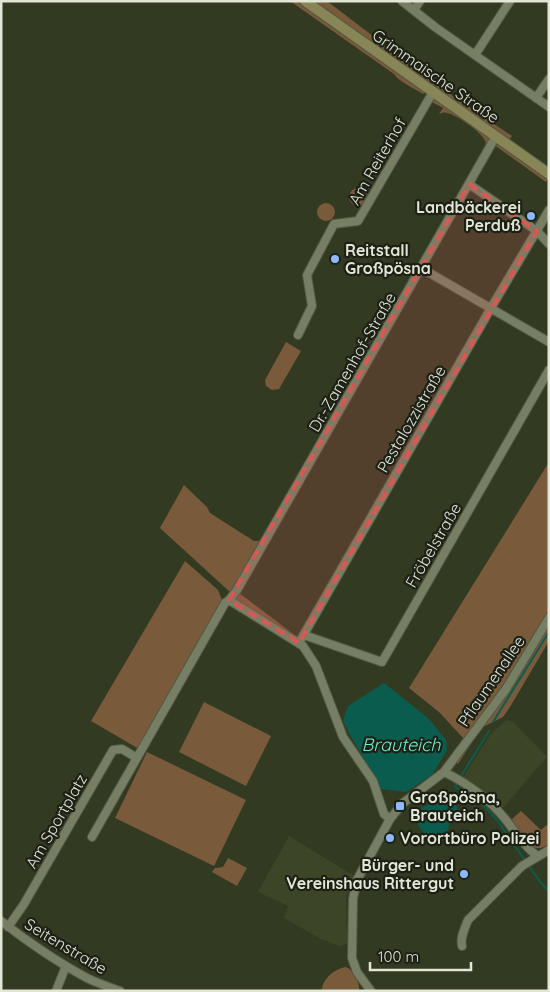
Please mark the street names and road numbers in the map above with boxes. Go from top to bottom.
street label: Grimmaische Straße [369,25,503,127]
street label: Am Reiterhof [344,114,410,208]
street label: Dr.-Zamenhof-Straße [304,289,400,435]
street label: Pestalozzistraße [372,362,450,476]
street label: Fröbelstraße [401,499,465,591]
street label: Pflaumenallee [453,632,529,730]
street label: Am Sportplatz [21,770,91,872]
street label: Seitenstraße [21,914,111,978]

